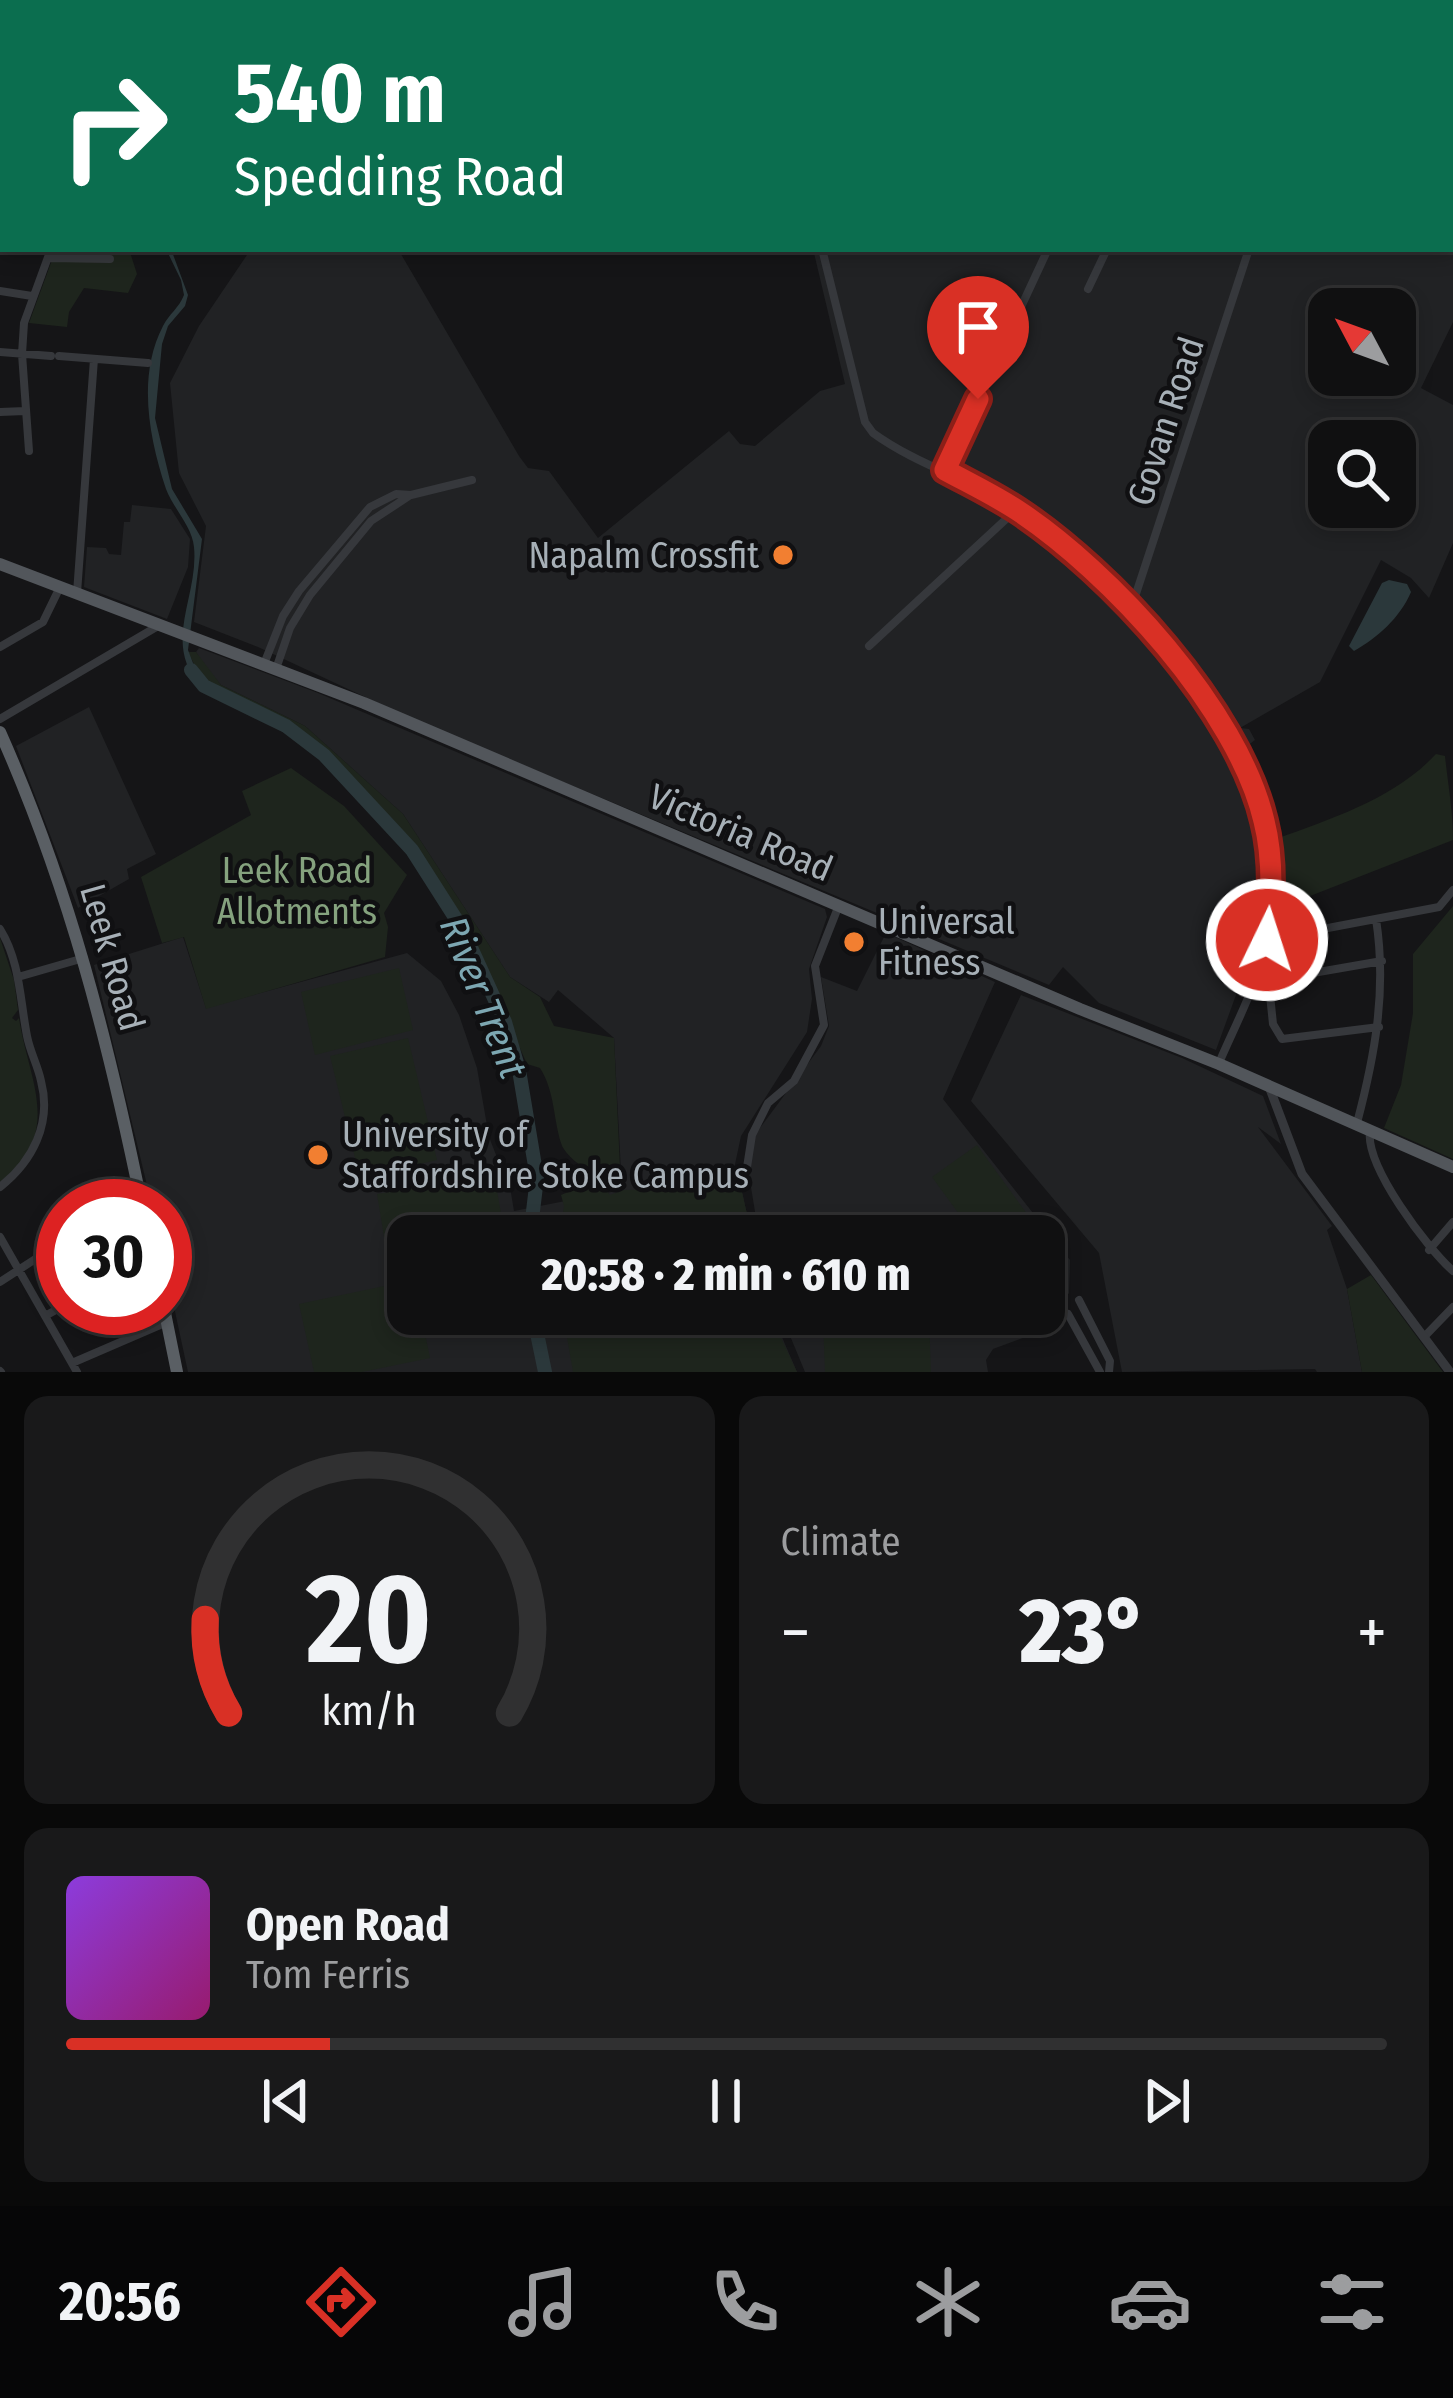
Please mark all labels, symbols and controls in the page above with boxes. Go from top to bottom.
text: 540 m [234,43,446,144]
icon: right [36,48,192,204]
text: Spedding Road [234,145,566,209]
pin [927,276,1029,399]
north arrow [1308,288,1416,396]
map controls [1308,288,1416,528]
icon: arrive [945,294,1011,360]
street label: Govan Road [1118,331,1214,511]
button: search [1308,420,1416,528]
place label: Napalm Crossfit [529,534,759,578]
marker: Napalm Crossfit [770,542,796,568]
street label: Victoria Road [642,775,839,891]
park label: Leek Road Allotments [217,849,377,934]
position arrow [1204,877,1330,1003]
street label: Leek Road [70,879,154,1036]
place label: Universal Fitness [878,900,1015,985]
water label: River Trent [430,910,536,1085]
marker: Universal Fitness [841,929,867,955]
place label: University of Staffordshire Stoke Campus [342,1113,749,1198]
marker: University of Staffordshire Stoke Campus [305,1142,331,1168]
speed limit sign: 30 [36,1179,192,1335]
text: 20:58 · 2 min · 610 m [541,1248,911,1302]
text: Climate [781,1519,901,1565]
text: 20 [305,1545,432,1695]
text: 23° [1020,1578,1147,1686]
text: − [781,1593,810,1672]
text: + [1357,1593,1387,1672]
text: km/h [321,1685,417,1736]
text: Open Road [246,1898,450,1952]
text: Tom Ferris [246,1952,410,1998]
icon: previous [253,2068,319,2134]
icon: pause [693,2068,759,2134]
icon: next [1134,2068,1200,2134]
icon: directions [299,2260,383,2344]
icon: music [501,2260,585,2344]
icon: phone [703,2260,787,2344]
icon: climate [906,2260,990,2344]
icon: car [1108,2260,1192,2344]
icon: filters [1310,2260,1394,2344]
text: 20:56 [59,2270,181,2334]

